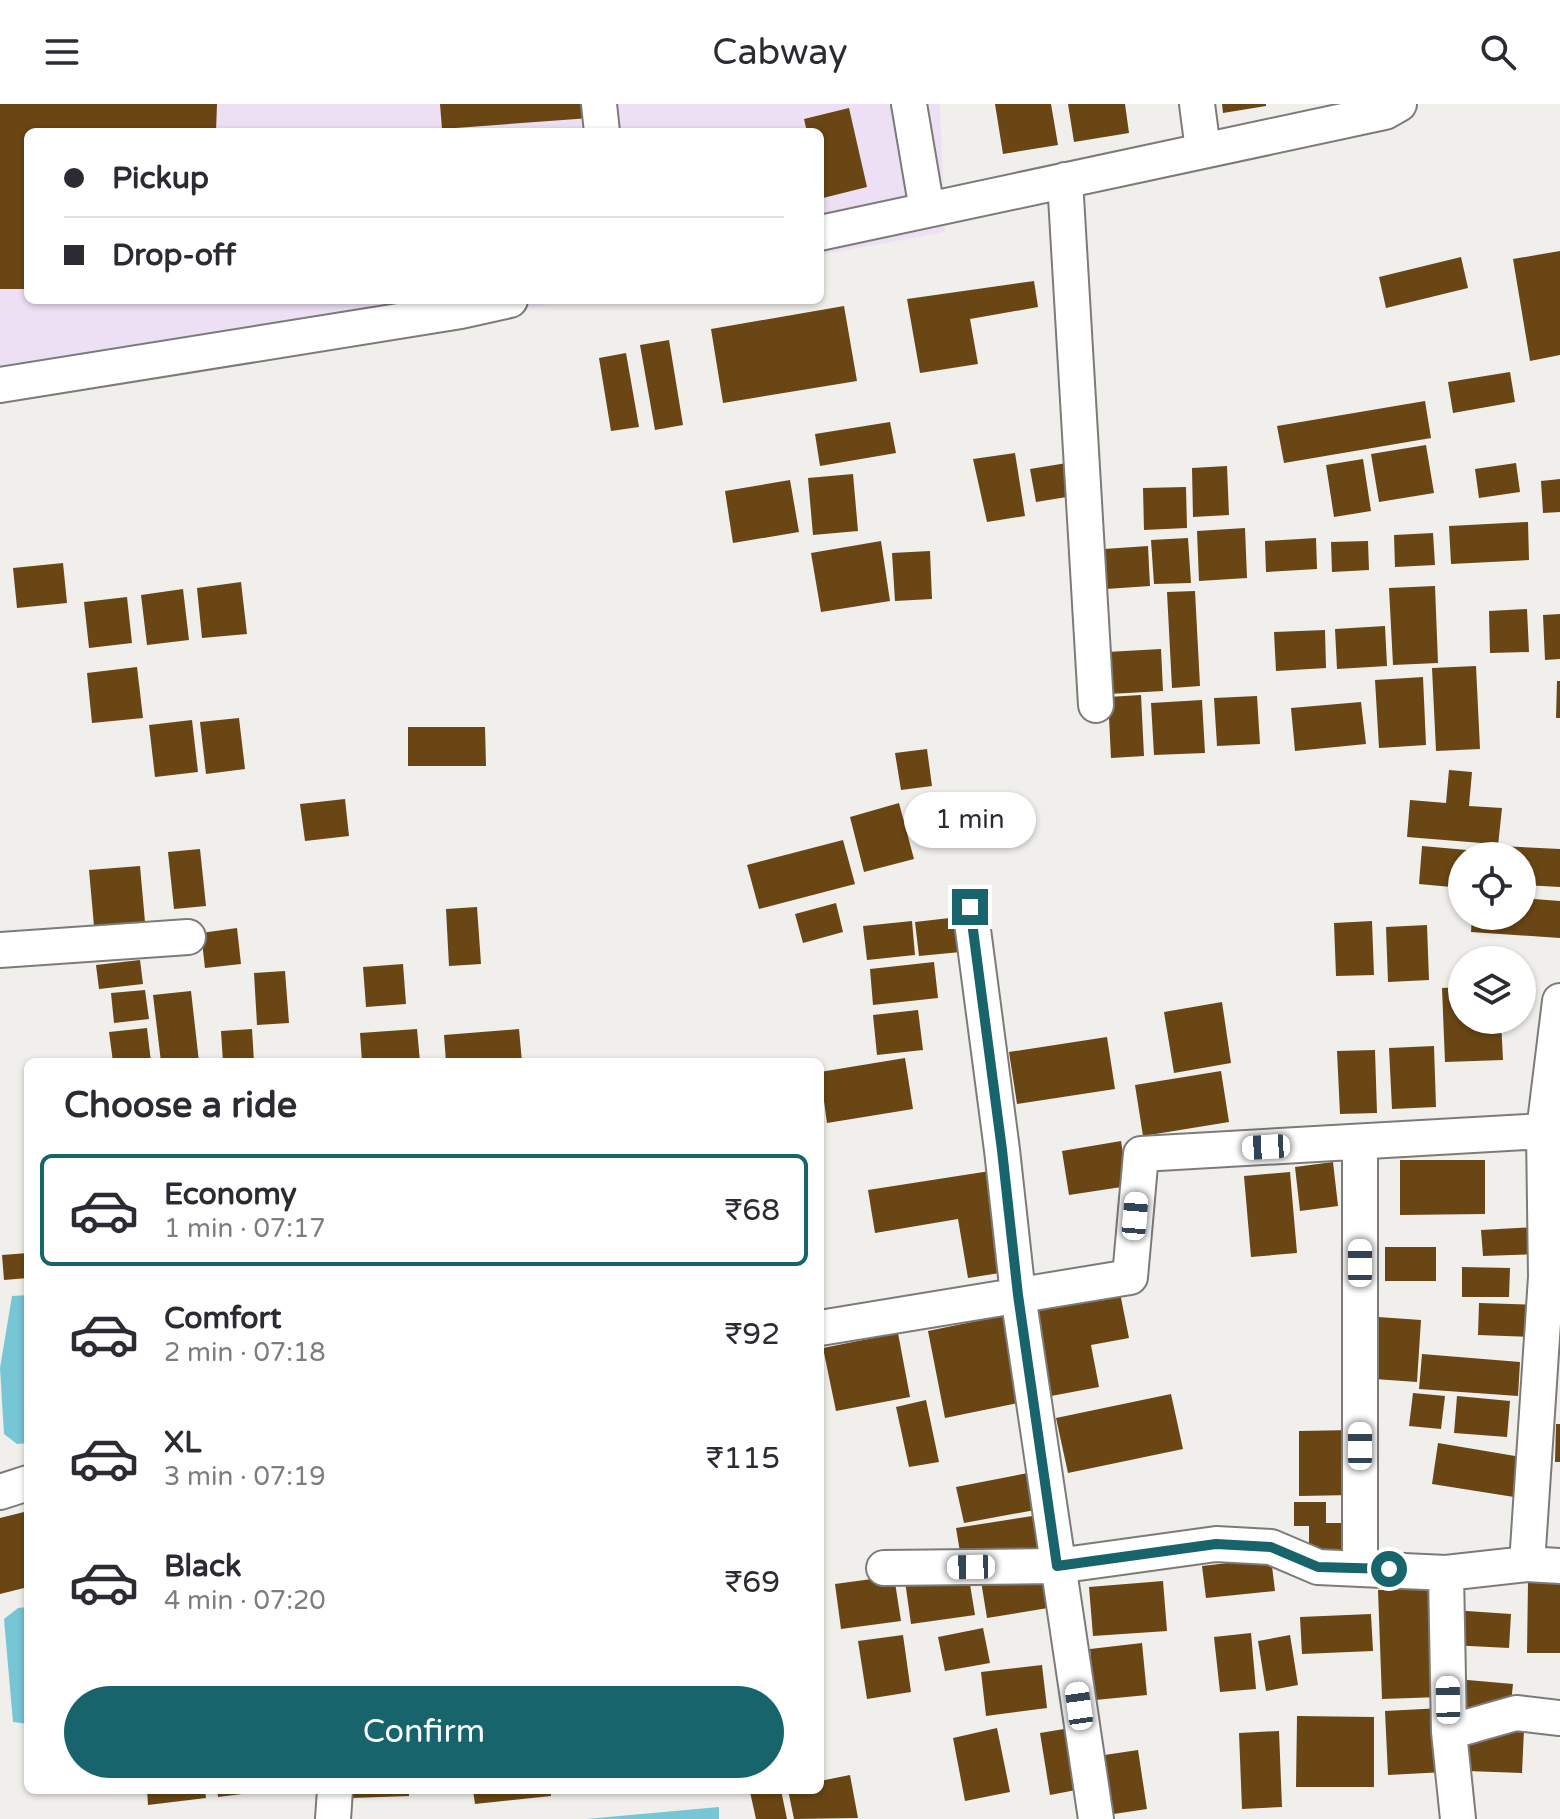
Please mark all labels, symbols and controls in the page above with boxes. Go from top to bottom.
icon: menu [40,30,84,74]
icon: search [1476,30,1520,74]
text: Cabway [712,31,848,74]
text: Pickup [112,160,209,197]
text: Drop-off [112,237,236,274]
callout: 1 min [904,791,1036,847]
text: 1 min [935,804,1005,835]
map controls [1448,842,1536,1034]
button: locate [1448,842,1536,930]
route end [952,889,988,925]
button: layers [1448,946,1536,1034]
text: Choose a ride [64,1084,297,1127]
car [1241,1134,1291,1160]
icon: car [68,1174,140,1246]
text: Economy [164,1176,297,1213]
car [1121,1191,1149,1241]
text: ₹68 [725,1192,780,1229]
text: 1 min · 07:17 [164,1213,326,1244]
car [1348,1239,1372,1287]
icon: car [68,1298,140,1370]
text: Comfort [164,1300,282,1337]
text: ₹92 [725,1316,780,1353]
text: 2 min · 07:18 [164,1337,326,1368]
icon: car [68,1422,140,1494]
car [1348,1422,1372,1470]
text: XL [164,1424,201,1461]
text: ₹115 [706,1440,780,1477]
text: 3 min · 07:19 [164,1461,326,1492]
icon: car [68,1546,140,1618]
text: Black [164,1548,241,1585]
route start [1371,1551,1407,1587]
car [947,1555,995,1579]
text: ₹69 [725,1564,780,1601]
text: 4 min · 07:20 [164,1585,326,1616]
car [1436,1676,1460,1724]
car [1064,1681,1094,1731]
button: Confirm [64,1686,784,1778]

